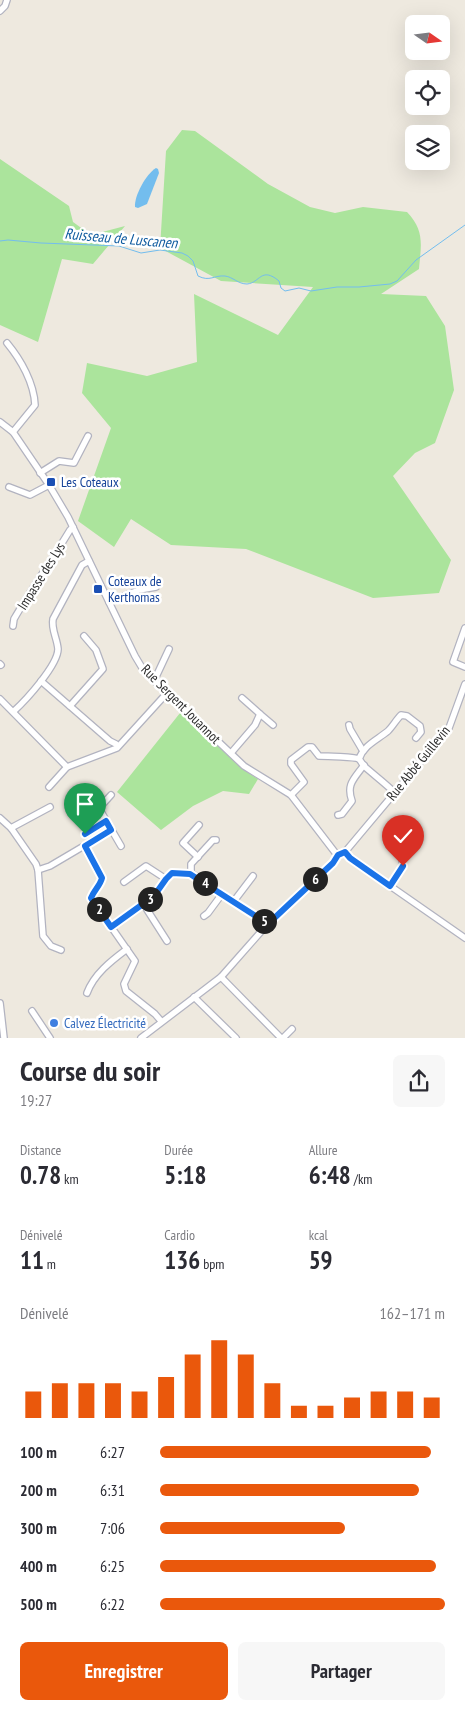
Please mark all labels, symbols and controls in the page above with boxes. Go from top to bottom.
north arrow [405,15,450,60]
map controls [405,15,450,170]
button: locate [405,70,450,115]
button: layers [405,125,450,170]
water label: Ruisseau de Luscanen [64,224,180,253]
place label: Les Coteaux [61,473,119,491]
marker: Les Coteaux [45,476,57,488]
street label: Impasse des Lys [13,539,69,613]
place label: Coteaux de Kerthomas [108,572,162,606]
marker: Coteaux de Kerthomas [92,583,104,595]
street label: Rue Sergent Jouannot [137,660,225,748]
street label: Rue Abbé Guillevin [382,722,454,804]
pin [64,783,106,834]
icon: arrive [71,790,99,818]
pin [382,815,424,866]
icon: check [389,822,417,850]
pin: 6 [302,866,328,892]
pin: 4 [192,870,218,896]
text: 6 [312,870,319,888]
text: 4 [202,874,209,892]
pin: 3 [138,886,162,912]
text: 3 [147,890,154,908]
pin: 2 [86,896,112,922]
text: 2 [96,900,103,918]
pin: 5 [252,908,276,934]
text: 5 [261,912,268,930]
place label: Calvez Électricité [64,1014,146,1032]
marker: Calvez Électricité [48,1017,60,1029]
text: Course du soir [20,1052,160,1089]
button: share [393,1055,445,1107]
text: 19:27 [20,1090,52,1110]
text: Distance [20,1141,61,1159]
text: Durée [164,1141,193,1159]
text: Allure [309,1141,338,1159]
text: 0.78 [20,1159,61,1191]
text: 5:18 [164,1159,206,1191]
text: 6:48 [309,1159,351,1191]
text: km [61,1170,79,1188]
text: /km [351,1170,372,1188]
text: Dénivelé [20,1226,63,1244]
text: Cardio [164,1226,195,1244]
text: kcal [309,1226,328,1244]
text: 11 [20,1244,44,1276]
text: 136 [164,1244,200,1276]
text: 59 [309,1244,333,1276]
text: m [44,1255,56,1273]
text: bpm [200,1255,224,1273]
text: Dénivelé [20,1303,69,1323]
text: 162–171 m [380,1303,445,1323]
text: 100 m [20,1442,57,1462]
text: 6:27 [100,1442,125,1462]
text: 200 m [20,1480,57,1500]
text: 6:31 [100,1480,125,1500]
text: 300 m [20,1518,57,1538]
text: 7:06 [100,1518,125,1538]
text: 400 m [20,1556,57,1576]
text: 6:25 [100,1556,125,1576]
text: 500 m [20,1594,57,1614]
text: 6:22 [100,1594,125,1614]
button: Enregistrer [20,1642,228,1700]
button: Partager [238,1642,445,1700]

